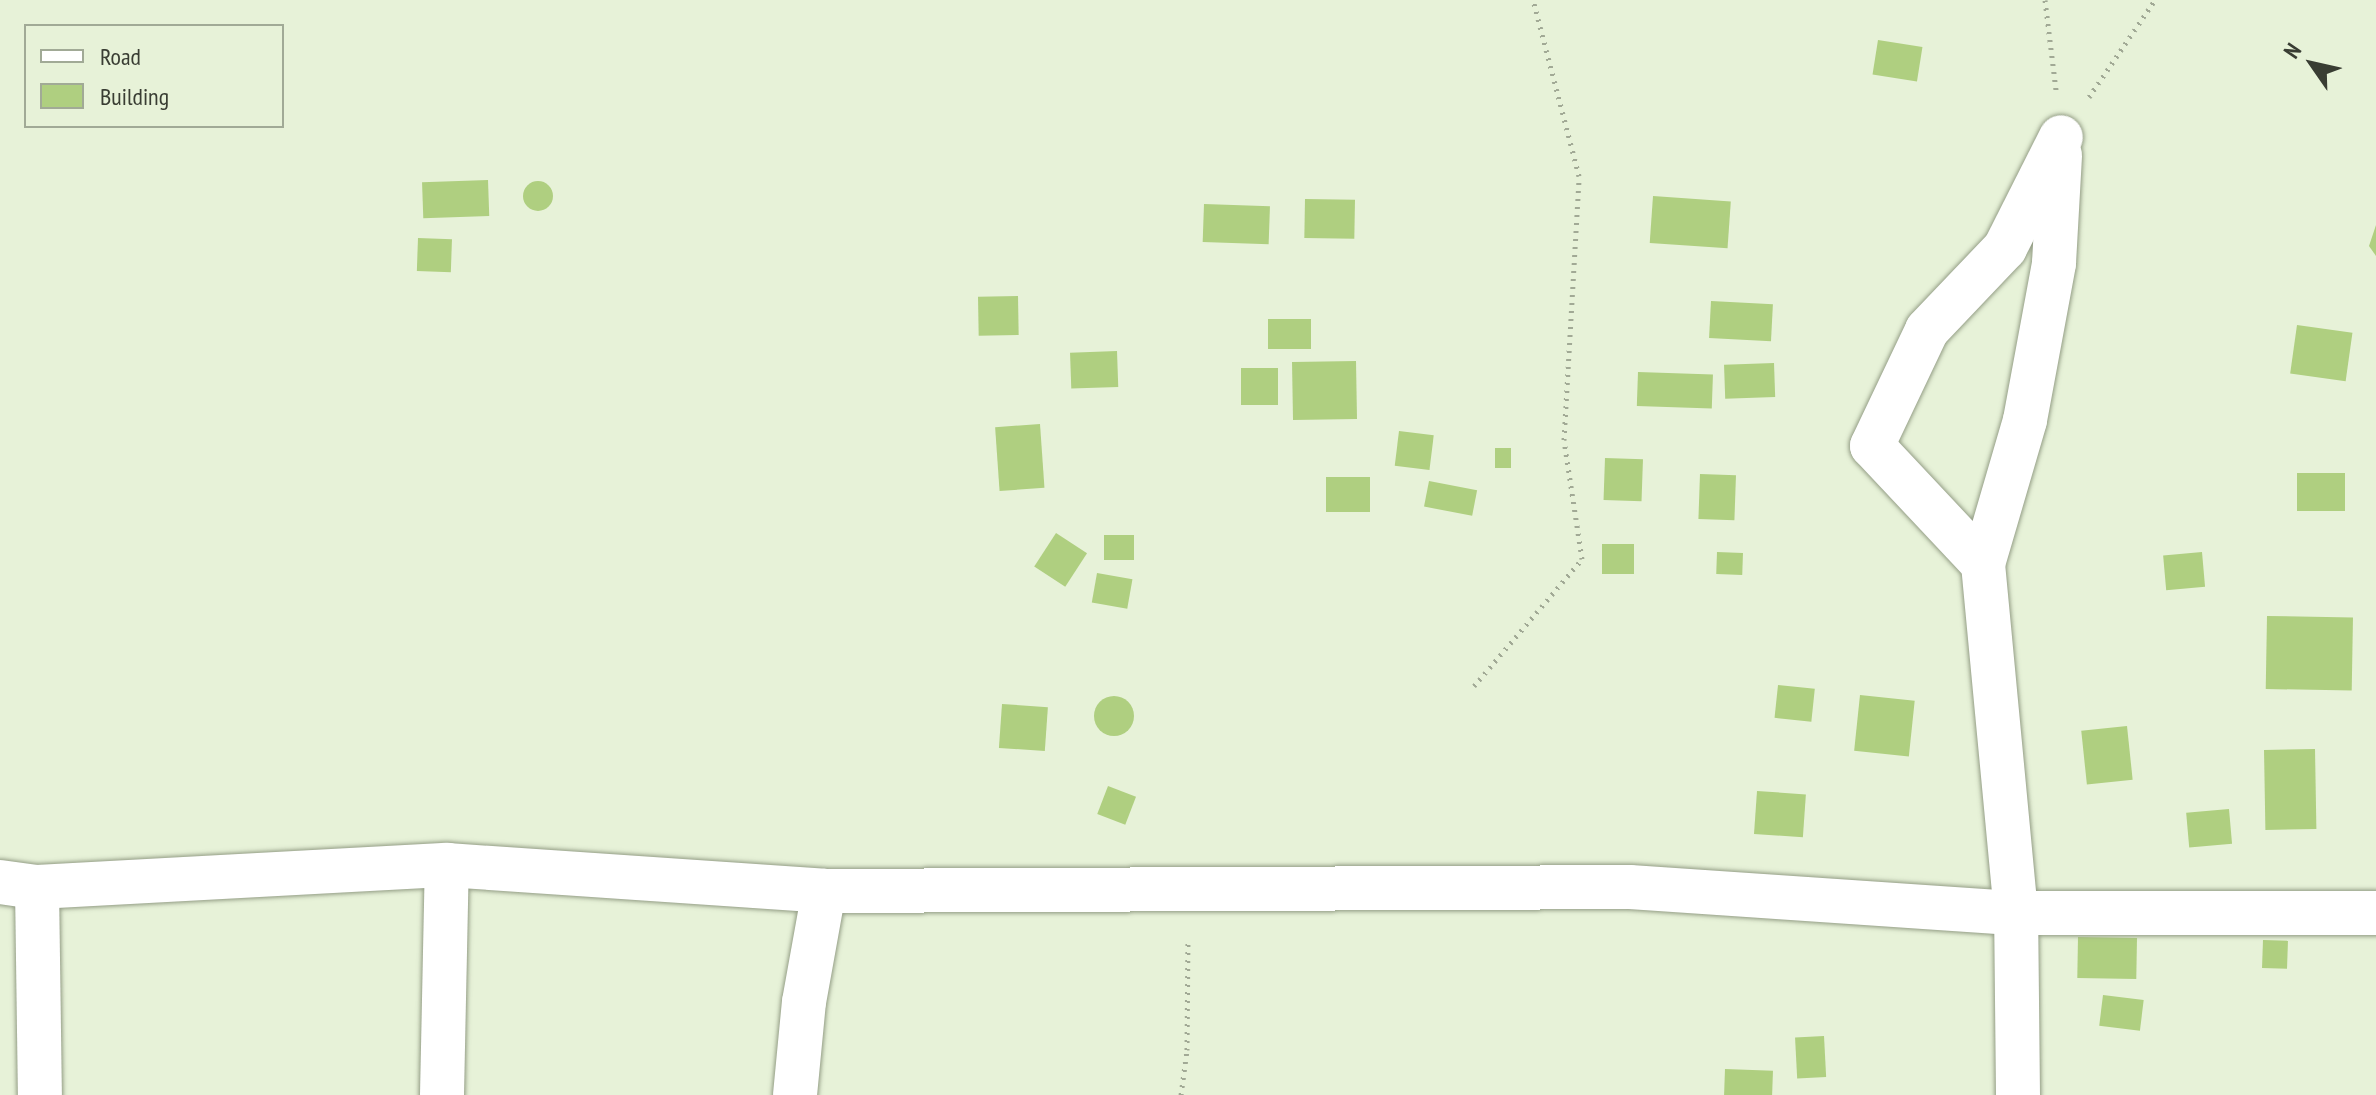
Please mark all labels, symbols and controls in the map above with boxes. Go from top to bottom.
legend [24,24,284,128]
north arrow [2272,24,2352,104]
text: N [2277,38,2307,63]
text: Road [100,41,141,72]
text: Building [100,81,169,112]

